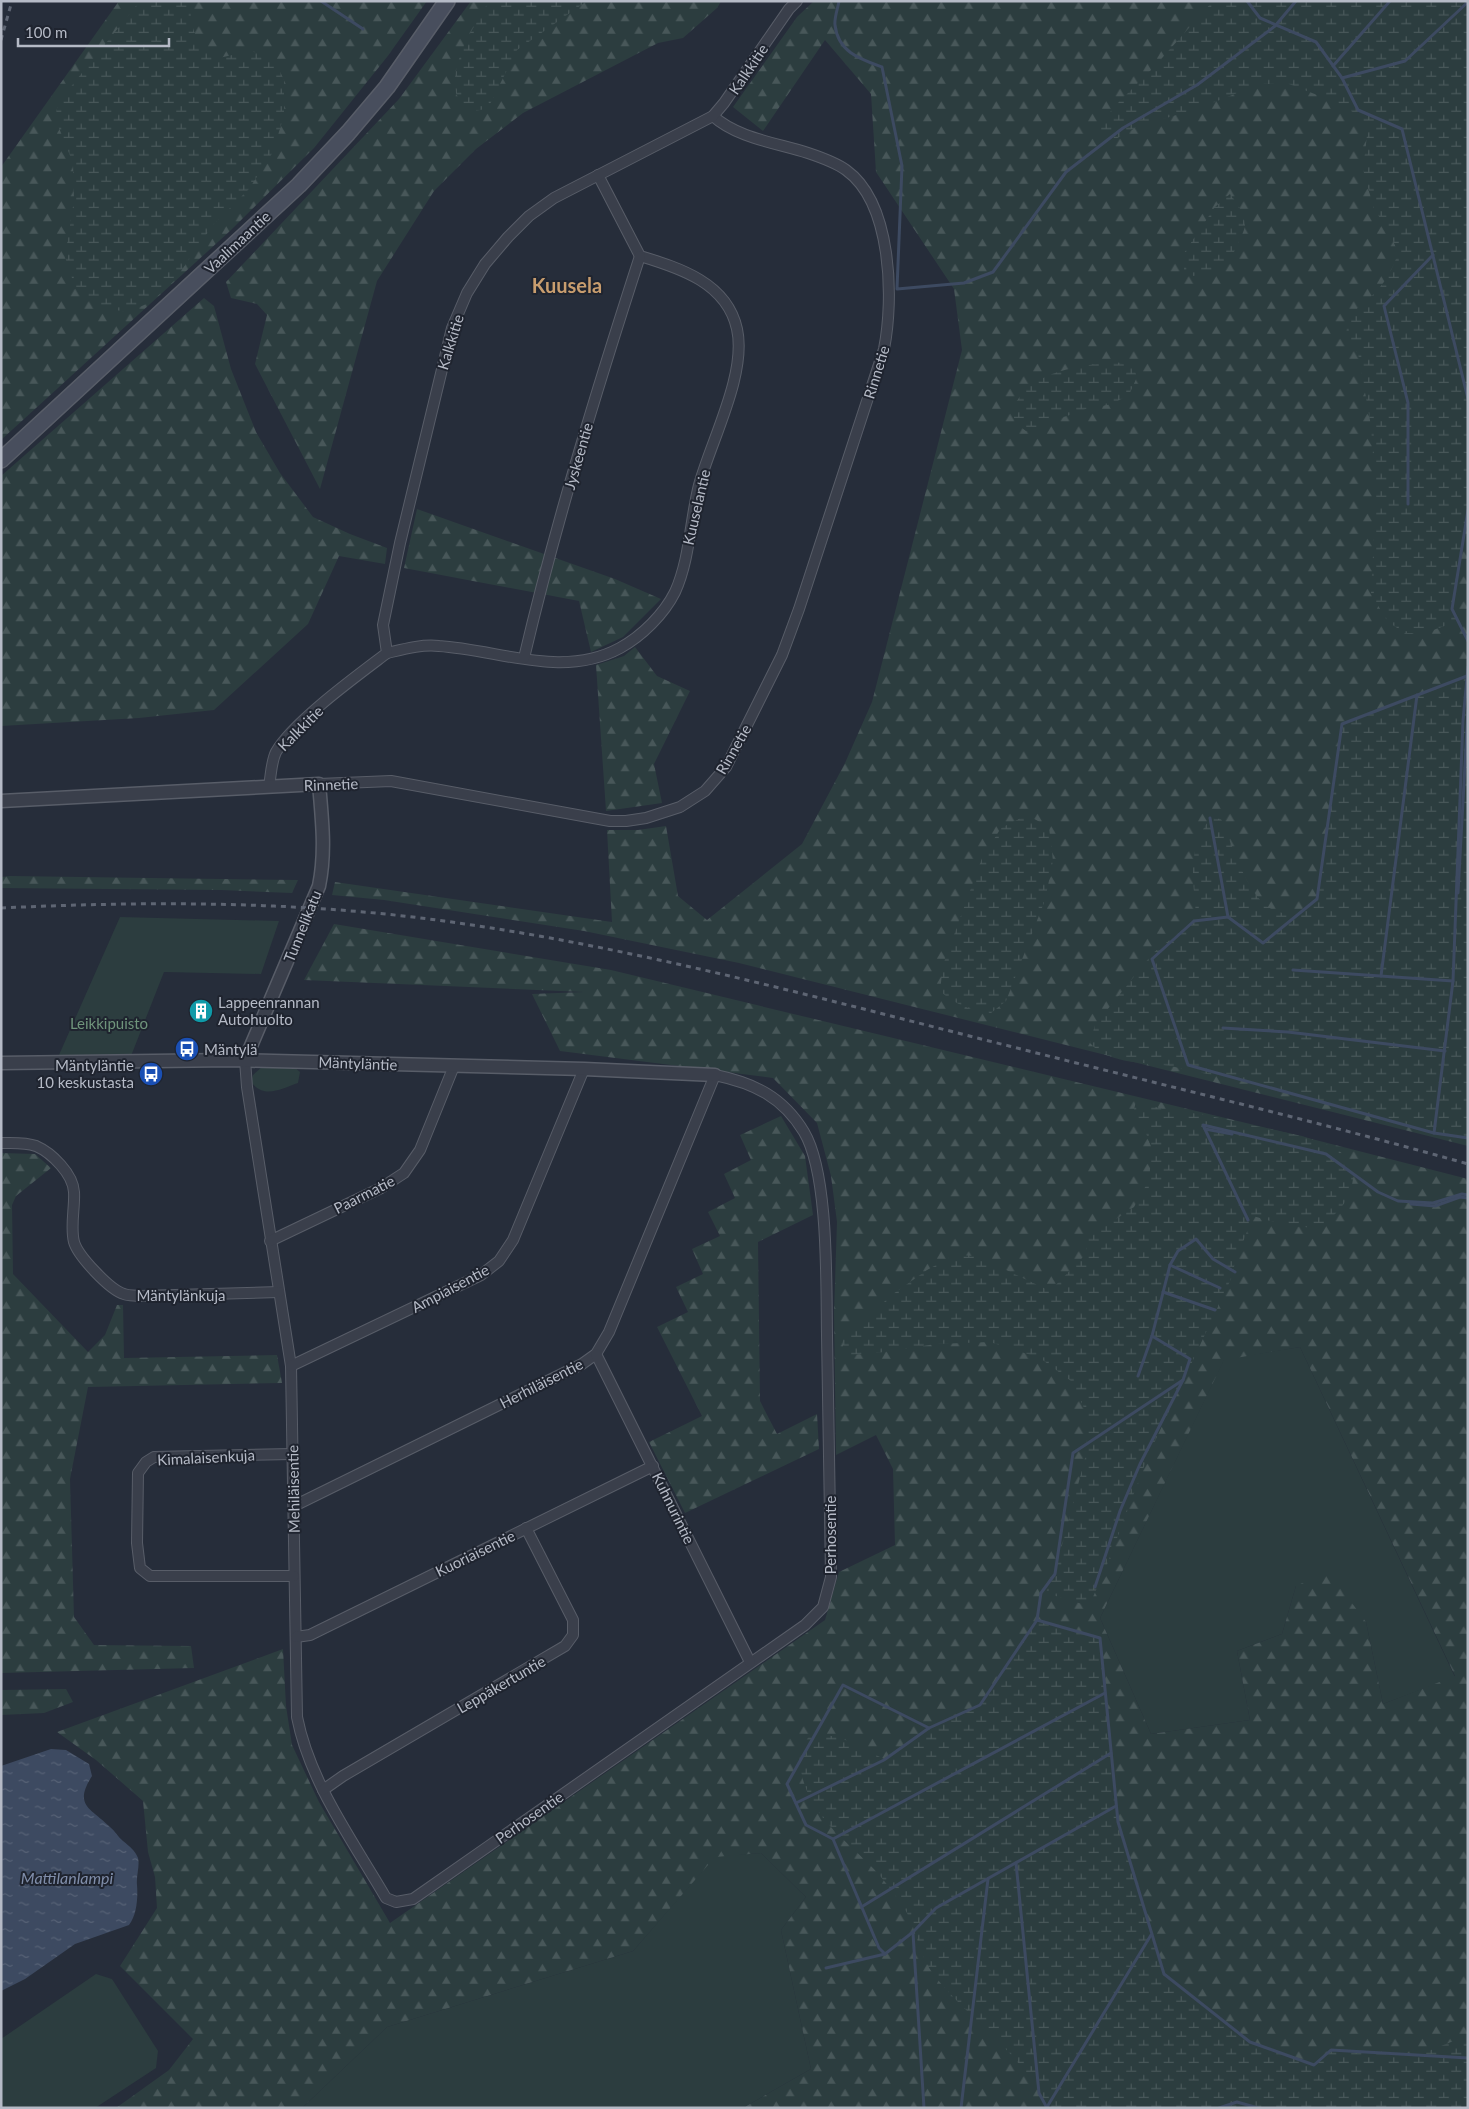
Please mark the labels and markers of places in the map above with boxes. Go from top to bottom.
place label: Lappeenrannan Autohuolto [218,993,320,1028]
building icon: Lappeenrannan Autohuolto [188,998,214,1024]
bus stop icon: Mäntylä [174,1036,200,1062]
place label: Mäntylä [204,1040,258,1058]
place label: Mäntyläntie 10 keskustasta [37,1056,134,1091]
bus stop icon: Mäntyläntie 10 keskustasta [138,1061,164,1087]

